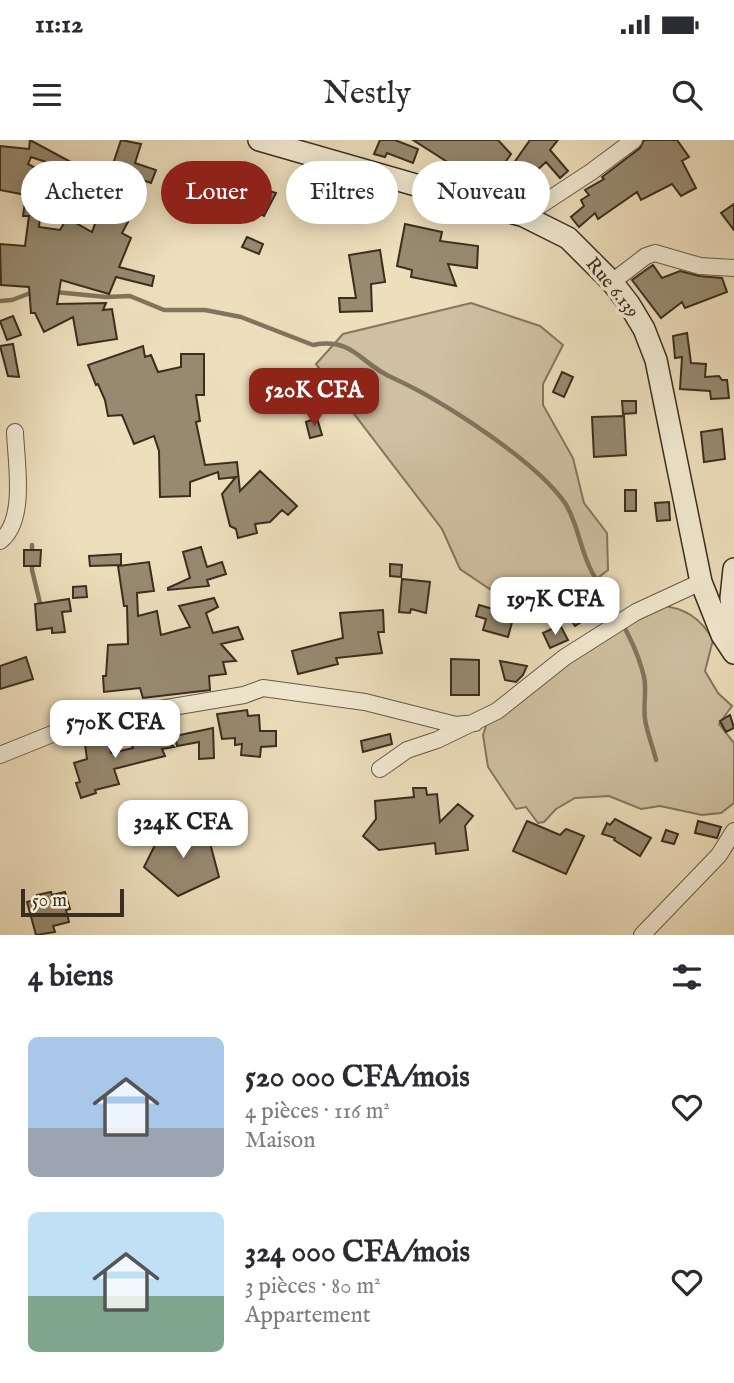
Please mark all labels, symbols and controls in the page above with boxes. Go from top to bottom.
text: 11:12 [35,8,83,41]
text: Nestly [323,74,411,115]
icon: menu [28,76,66,114]
icon: search [668,76,706,114]
chip: Acheter [21,161,147,224]
chip: Louer [161,161,272,224]
chip: Filtres [286,161,398,224]
chip: Nouveau [412,161,550,224]
street label: Rue 6.139 [580,253,644,323]
pin: 520K CFA [242,369,386,428]
text: 520K CFA [265,376,363,405]
pin: 197K CFA [483,578,627,637]
text: 197K CFA [507,585,604,614]
pin: 570K CFA [43,700,187,760]
text: 570K CFA [66,708,164,737]
pin: 324K CFA [111,800,255,860]
text: 324K CFA [134,808,232,837]
scale bar [21,886,124,918]
text: 50 m [32,889,67,913]
text: 4 biens [28,958,113,996]
icon: filters [668,958,706,996]
text: 520 000 CFA/mois [245,1059,470,1097]
icon: home [84,1065,168,1149]
icon: heart [668,1088,706,1126]
text: 4 pièces · 116 m² [245,1097,390,1126]
text: Maison [245,1126,315,1155]
text: 324 000 CFA/mois [245,1234,470,1272]
icon: home [84,1240,168,1324]
icon: heart [668,1263,706,1301]
text: 3 pièces · 80 m² [245,1272,381,1301]
text: Appartement [245,1301,371,1330]

